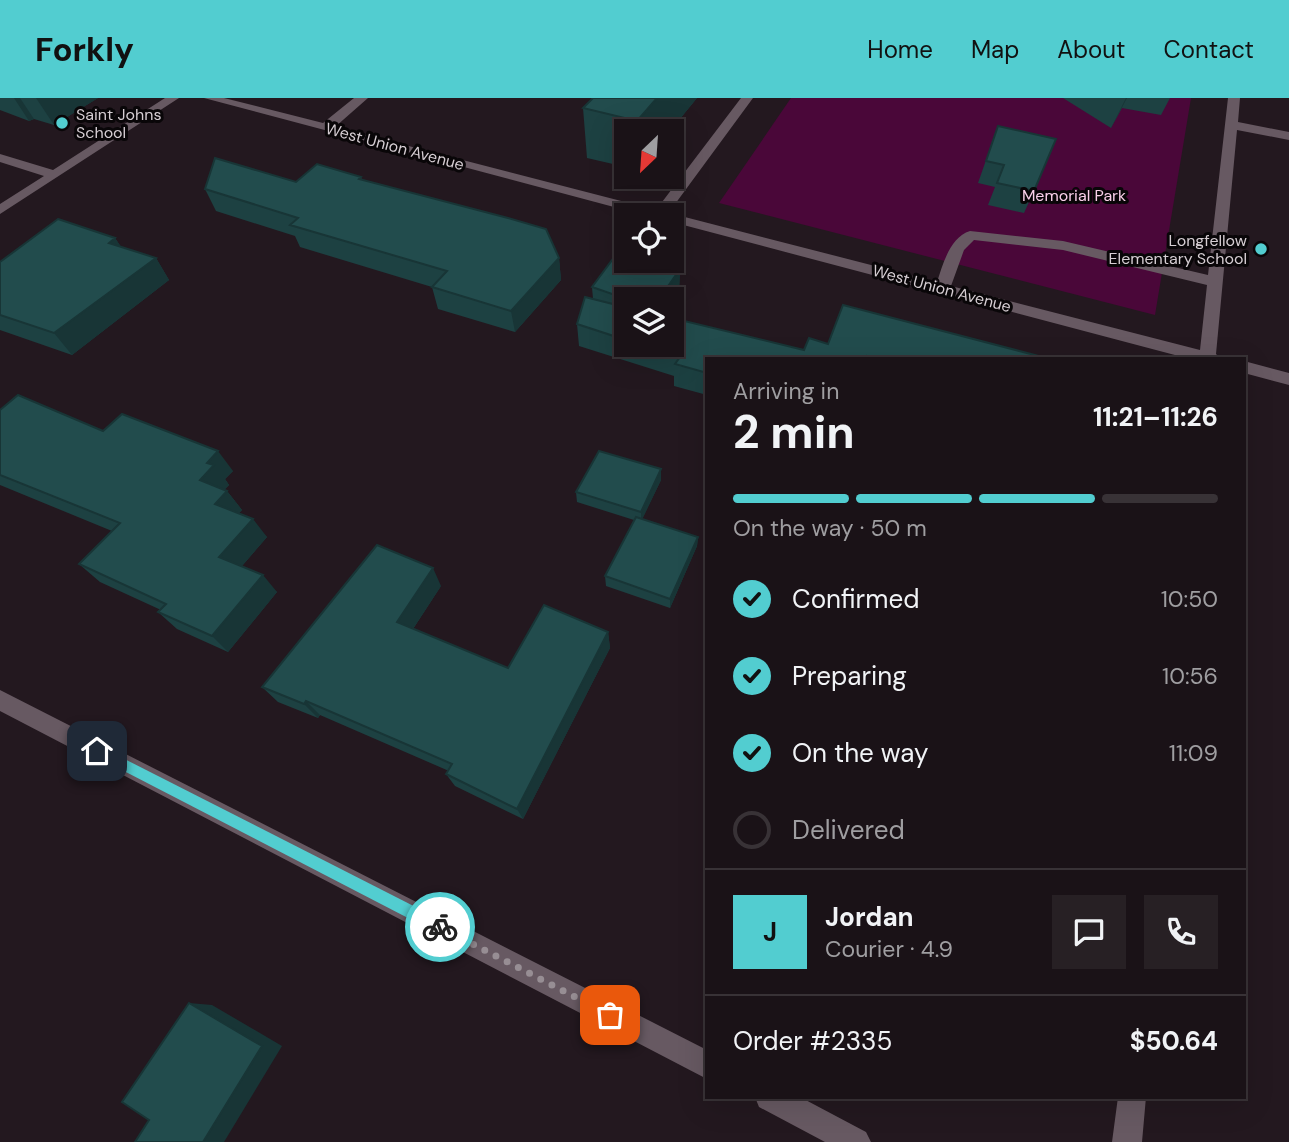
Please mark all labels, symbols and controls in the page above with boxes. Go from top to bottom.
text: Forkly [35,28,134,71]
text: Home [867,34,933,65]
text: Map [971,34,1019,65]
text: About [1057,34,1126,65]
text: Contact [1164,34,1254,65]
place label: Saint Johns School [76,104,161,143]
marker: Saint Johns School [54,115,70,131]
street label: West Union Avenue [323,118,467,175]
north arrow [614,119,684,189]
map controls [614,119,684,357]
park label: Memorial Park [1022,185,1126,206]
button: locate [614,203,684,273]
place label: Longfellow Elementary School [1109,230,1247,269]
marker: Longfellow Elementary School [1253,241,1269,257]
street label: West Union Avenue [870,260,1014,317]
button: layers [614,287,684,357]
text: Arriving in [733,376,839,406]
text: 11:21–11:26 [1093,400,1218,434]
text: 2 min [733,402,855,462]
text: On the way · 50 m [733,513,927,543]
icon: check [733,580,771,618]
text: Confirmed [792,582,919,616]
text: 10:50 [1161,584,1218,614]
icon: check [733,657,771,695]
text: Preparing [792,659,907,693]
text: 10:56 [1162,661,1218,691]
pin [67,721,127,781]
icon: home [78,732,116,770]
icon: check [733,734,771,772]
text: On the way [792,736,928,770]
text: 11:09 [1169,738,1218,768]
text: Delivered [792,813,905,847]
courier [405,892,475,962]
button: chat [1052,895,1126,969]
button: phone [1144,895,1218,969]
text: Jordan [825,900,914,934]
icon: bike [421,908,459,946]
text: J [763,915,777,949]
text: Courier · 4.9 [825,934,953,964]
pin [580,985,640,1045]
icon: bag [591,996,629,1034]
text: Order #2335 [733,1024,892,1058]
text: $50.64 [1130,1024,1218,1058]

